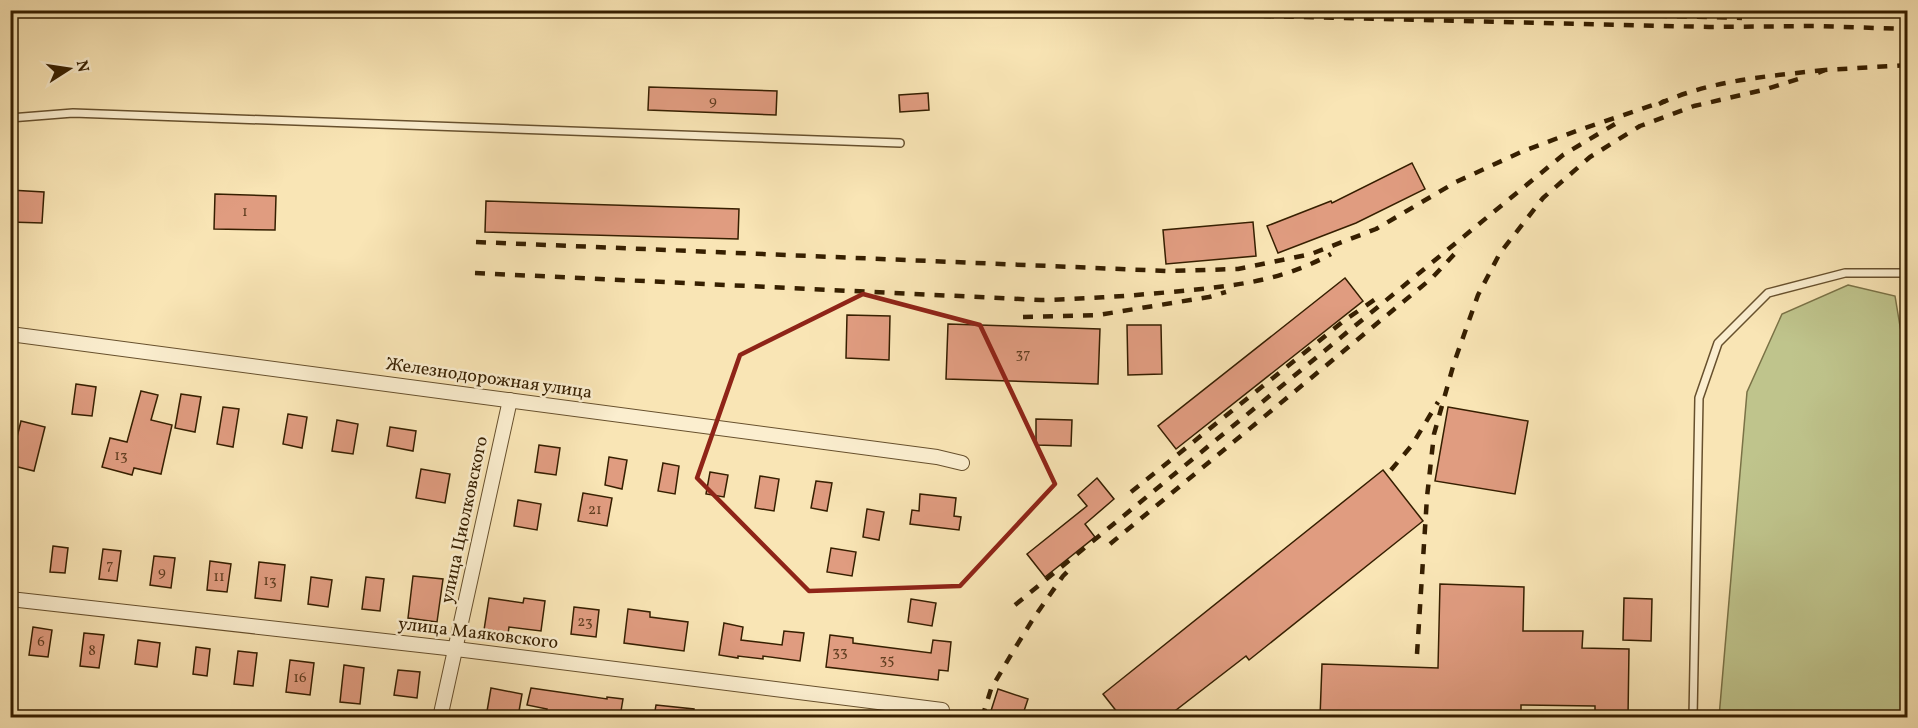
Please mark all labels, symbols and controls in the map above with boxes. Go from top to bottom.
north arrow [39,39,99,99]
text: N [70,58,94,75]
house number: 9 [709,91,717,112]
house number: 1 [242,202,248,223]
house number: 37 [1016,344,1030,365]
street label: Железнодорожная улица [384,352,594,406]
street label: улица Циолковского [435,434,495,606]
house number: 13 [114,446,128,467]
house number: 21 [588,500,602,521]
house number: 7 [106,555,114,576]
house number: 9 [158,562,166,583]
house number: 11 [213,567,225,588]
house number: 13 [263,571,277,592]
street label: улица Маяковского [397,612,559,656]
house number: 23 [577,612,593,633]
house number: 6 [37,632,45,653]
house number: 8 [88,641,96,662]
house number: 33 [832,642,848,663]
house number: 35 [880,650,894,671]
house number: 16 [293,668,307,689]

